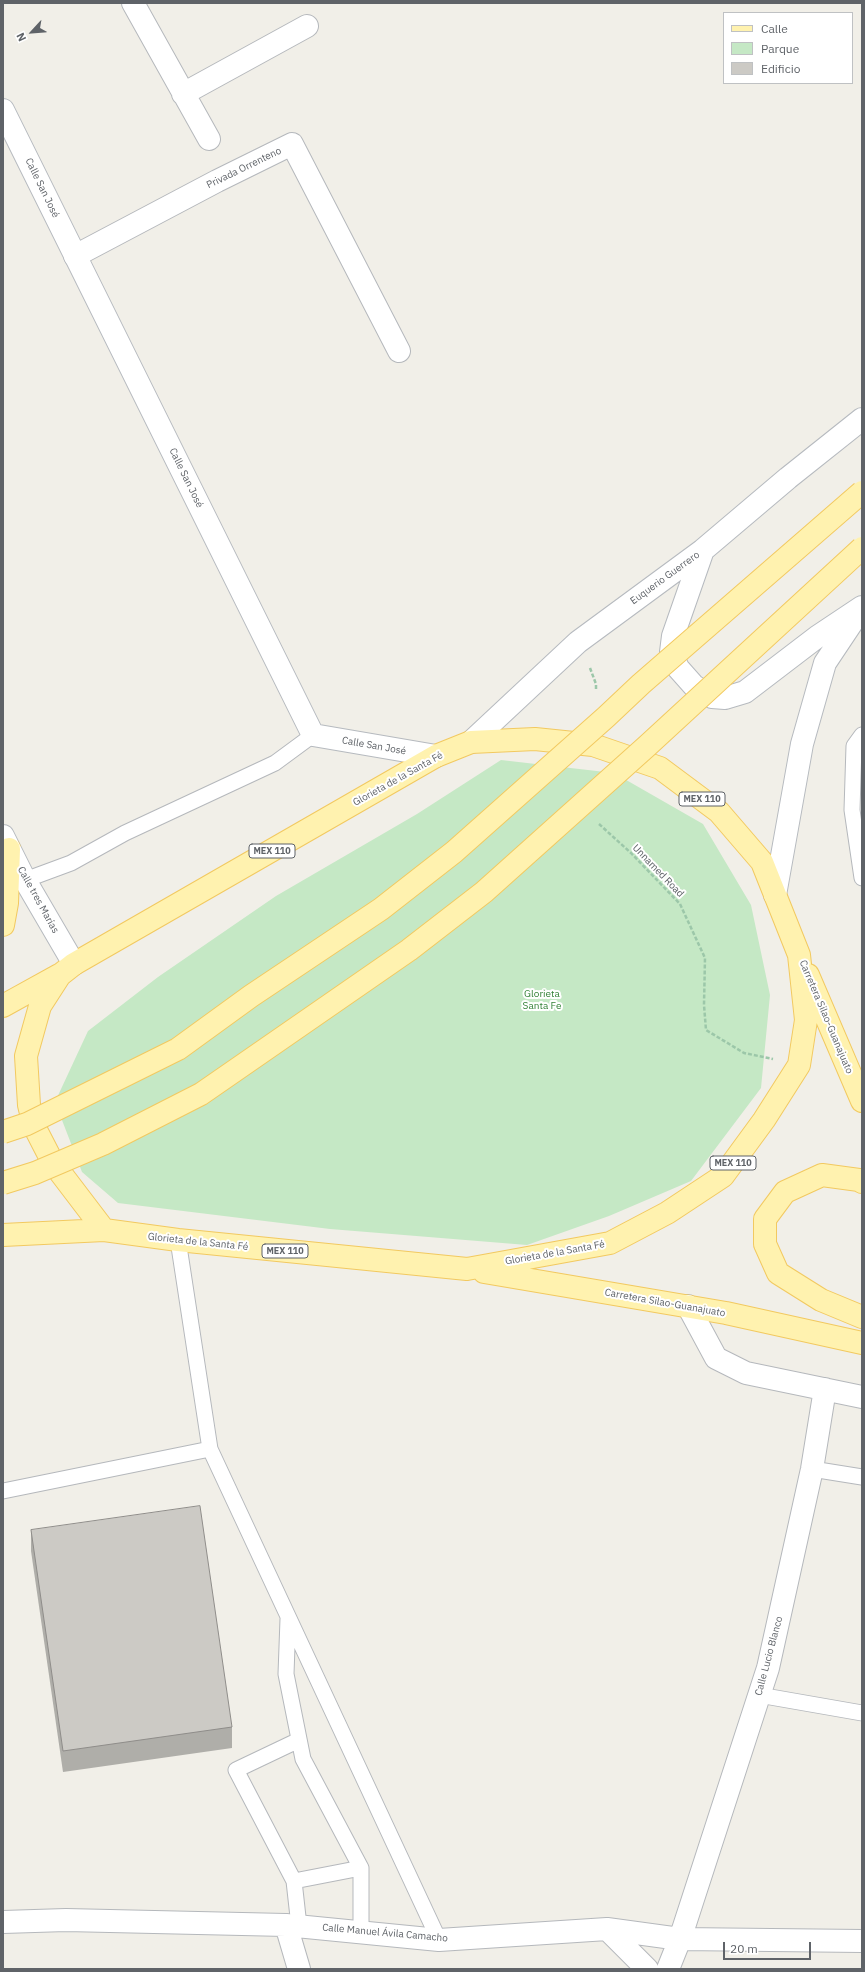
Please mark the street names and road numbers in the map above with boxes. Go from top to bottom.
street label: Privada Orrenteno [205,145,283,191]
street label: Calle San José [22,156,62,220]
street label: Calle San José [166,446,206,510]
street label: Euquerio Guerrero [628,549,702,607]
street label: Calle San José [341,734,407,758]
street label: Glorieta de la Santa Fé [351,749,445,809]
road number: MEX 110 [679,792,725,806]
street label: Unnamed Road [630,842,686,900]
road number: MEX 110 [249,844,295,858]
street label: Calle tres Marías [15,865,61,935]
street label: Carretera Silao-Guanajuato [797,958,855,1076]
road number: MEX 110 [710,1156,756,1170]
street label: Glorieta de la Santa Fé [147,1231,249,1253]
street label: Glorieta de la Santa Fé [504,1238,606,1268]
road number: MEX 110 [262,1244,308,1258]
street label: Carretera Silao-Guanajuato [604,1286,726,1320]
street label: Calle Lucio Blanco [753,1615,785,1697]
street label: Calle Manuel Ávila Camacho [322,1922,448,1944]

